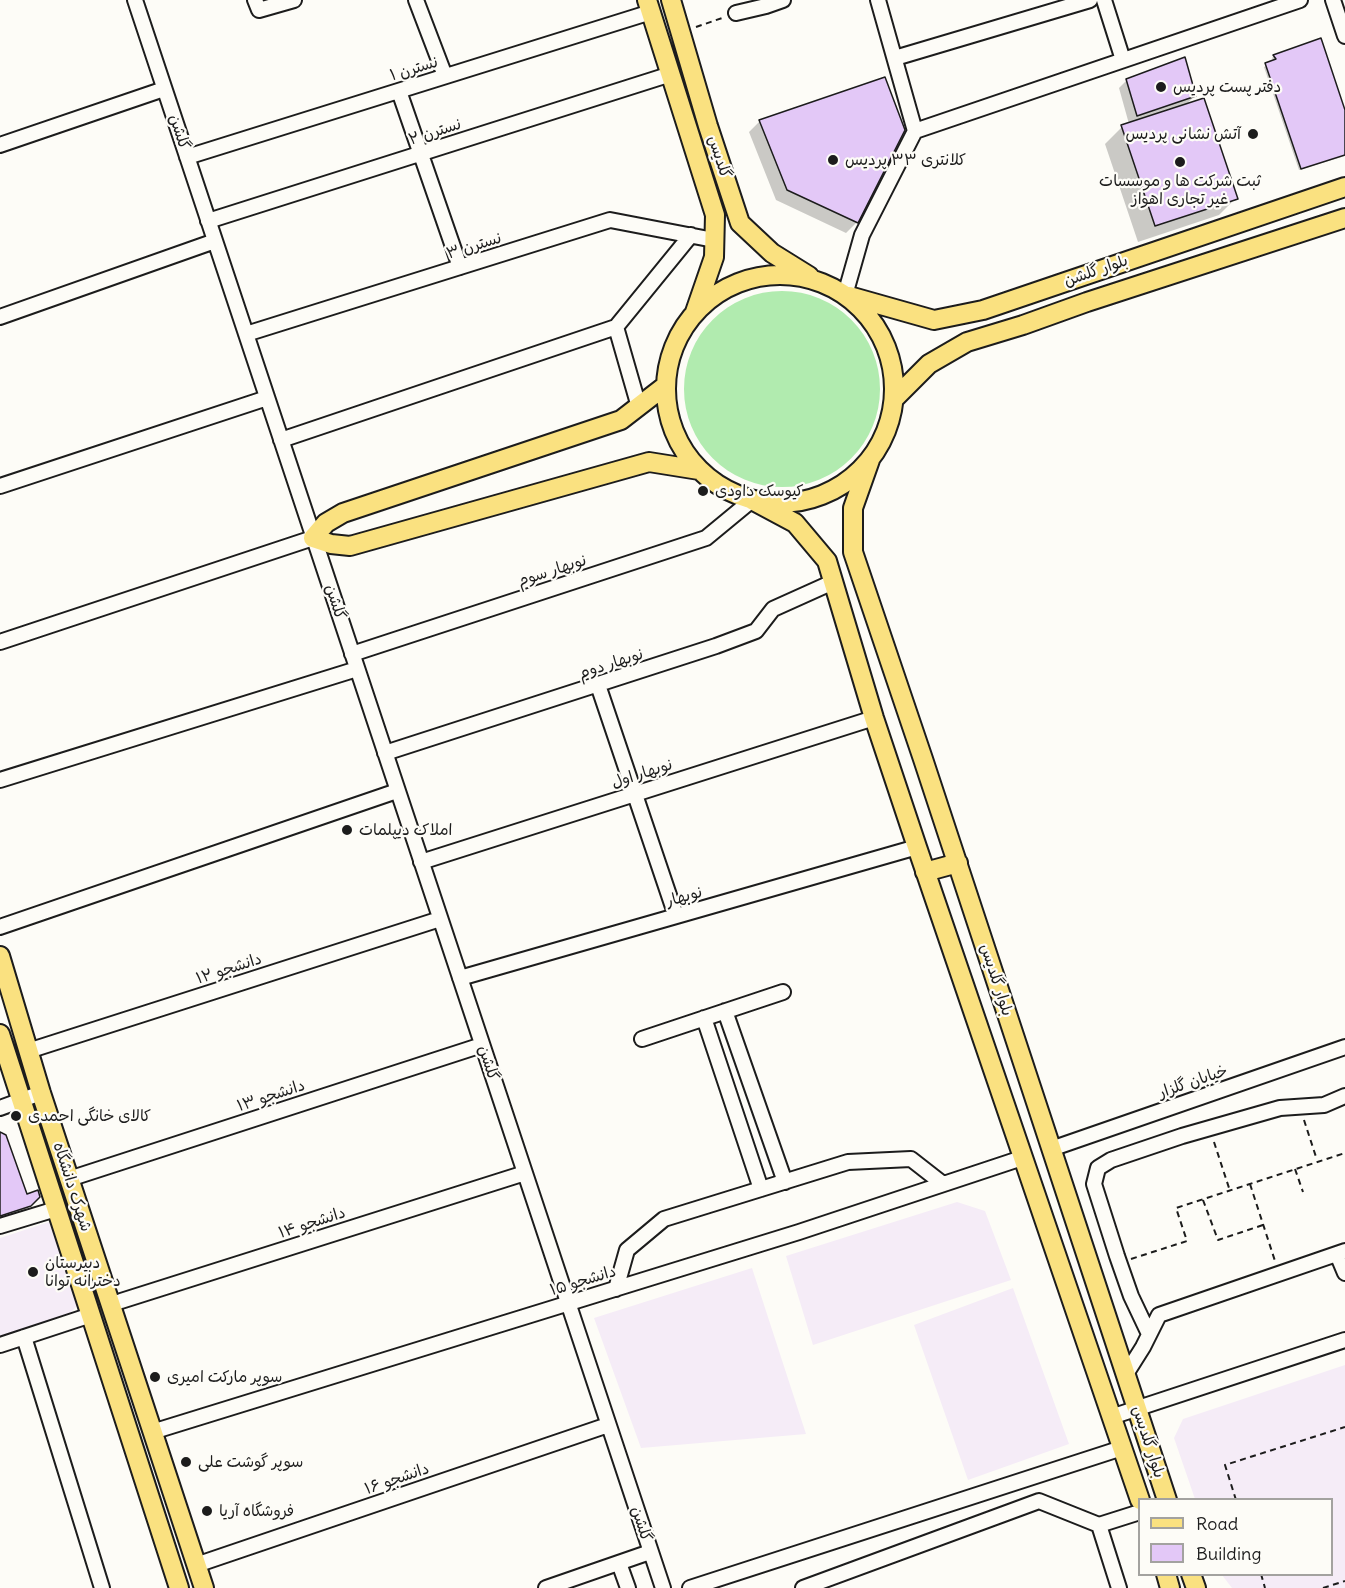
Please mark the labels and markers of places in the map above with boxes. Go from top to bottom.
place label: دفتر پست پردیس [1173,77,1281,97]
marker: دفتر پست پردیس [1154,80,1168,94]
place label: آتش نشانی پردیس [1125,124,1241,144]
marker: آتش نشانی پردیس [1246,127,1260,141]
place label: کلانتری ۳۳ پردیس [845,150,966,170]
marker: کلانتری ۳۳ پردیس [826,153,840,167]
marker: ثبت شرکت ها و موسسات غیر تجاری اهواز [1173,155,1187,169]
place label: ثبت شرکت ها و موسسات غیر تجاری اهواز [1099,171,1261,209]
place label: کیوسک داودی [715,481,804,501]
marker: کیوسک داودی [696,484,710,498]
place label: املاک دیپلمات [359,820,453,840]
marker: املاک دیپلمات [340,823,354,837]
place label: کالای خانگی احمدی [28,1106,151,1126]
marker: کالای خانگی احمدی [9,1109,23,1123]
place label: دبیرستان دخترانه توانا [45,1253,121,1291]
marker: دبیرستان دخترانه توانا [26,1265,40,1279]
place label: سوپر مارکت امیری [167,1367,282,1387]
marker: سوپر مارکت امیری [148,1370,162,1384]
place label: سوپر گوشت علی [198,1452,303,1472]
marker: سوپر گوشت علی [179,1455,193,1469]
place label: فروشگاه آریا [219,1501,294,1521]
marker: فروشگاه آریا [200,1504,214,1518]

